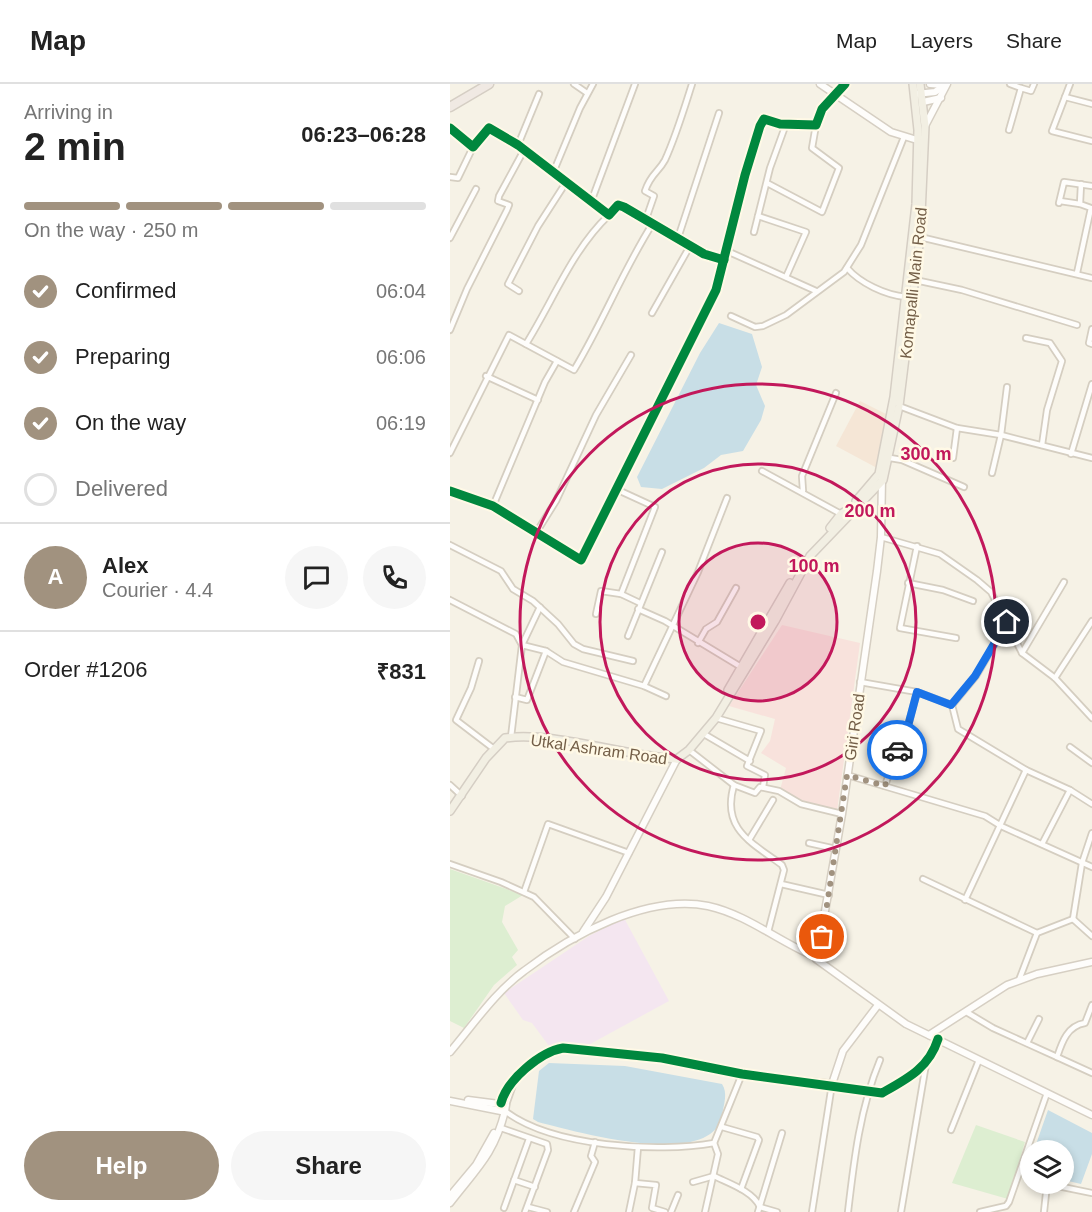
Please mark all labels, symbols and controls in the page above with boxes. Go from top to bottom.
text: Map [30,25,86,56]
text: Map [836,29,877,52]
text: Layers [910,29,973,52]
text: Share [1006,29,1062,52]
text: Arriving in [24,101,113,123]
text: 06:23–06:28 [301,122,426,147]
text: 2 min [24,125,126,168]
street label: Komapalli Main Road [897,207,930,360]
text: On the way · 250 m [24,219,199,241]
icon: check [24,275,57,308]
text: Confirmed [75,278,176,303]
text: 06:04 [376,280,426,302]
icon: check [24,341,57,374]
text: Preparing [75,344,170,369]
text: 06:06 [376,346,426,368]
icon: check [24,407,57,440]
text: On the way [75,410,186,435]
text: 06:19 [376,412,426,434]
text: 300 m [900,444,952,464]
text: Delivered [75,476,168,501]
text: 200 m [844,501,896,521]
button: chat [285,546,348,609]
button: phone [363,546,426,609]
text: Alex [102,553,148,578]
text: 100 m [788,556,840,576]
text: A [48,564,63,589]
text: Courier · 4.4 [102,579,213,601]
pin [981,596,1032,647]
icon: home [990,605,1023,638]
centre of rings [748,612,768,632]
text: Order #1206 [24,657,148,682]
text: ₹831 [377,659,426,684]
street label: Giri Road [841,692,868,762]
courier [867,720,927,780]
street label: Utkal Ashram Road [529,731,668,768]
icon: car [881,734,914,767]
pin [796,911,847,962]
icon: bag [805,920,838,953]
button: Help [24,1131,219,1200]
button: Share [231,1131,426,1200]
map controls [1020,1140,1074,1194]
button: layers [1020,1140,1074,1194]

